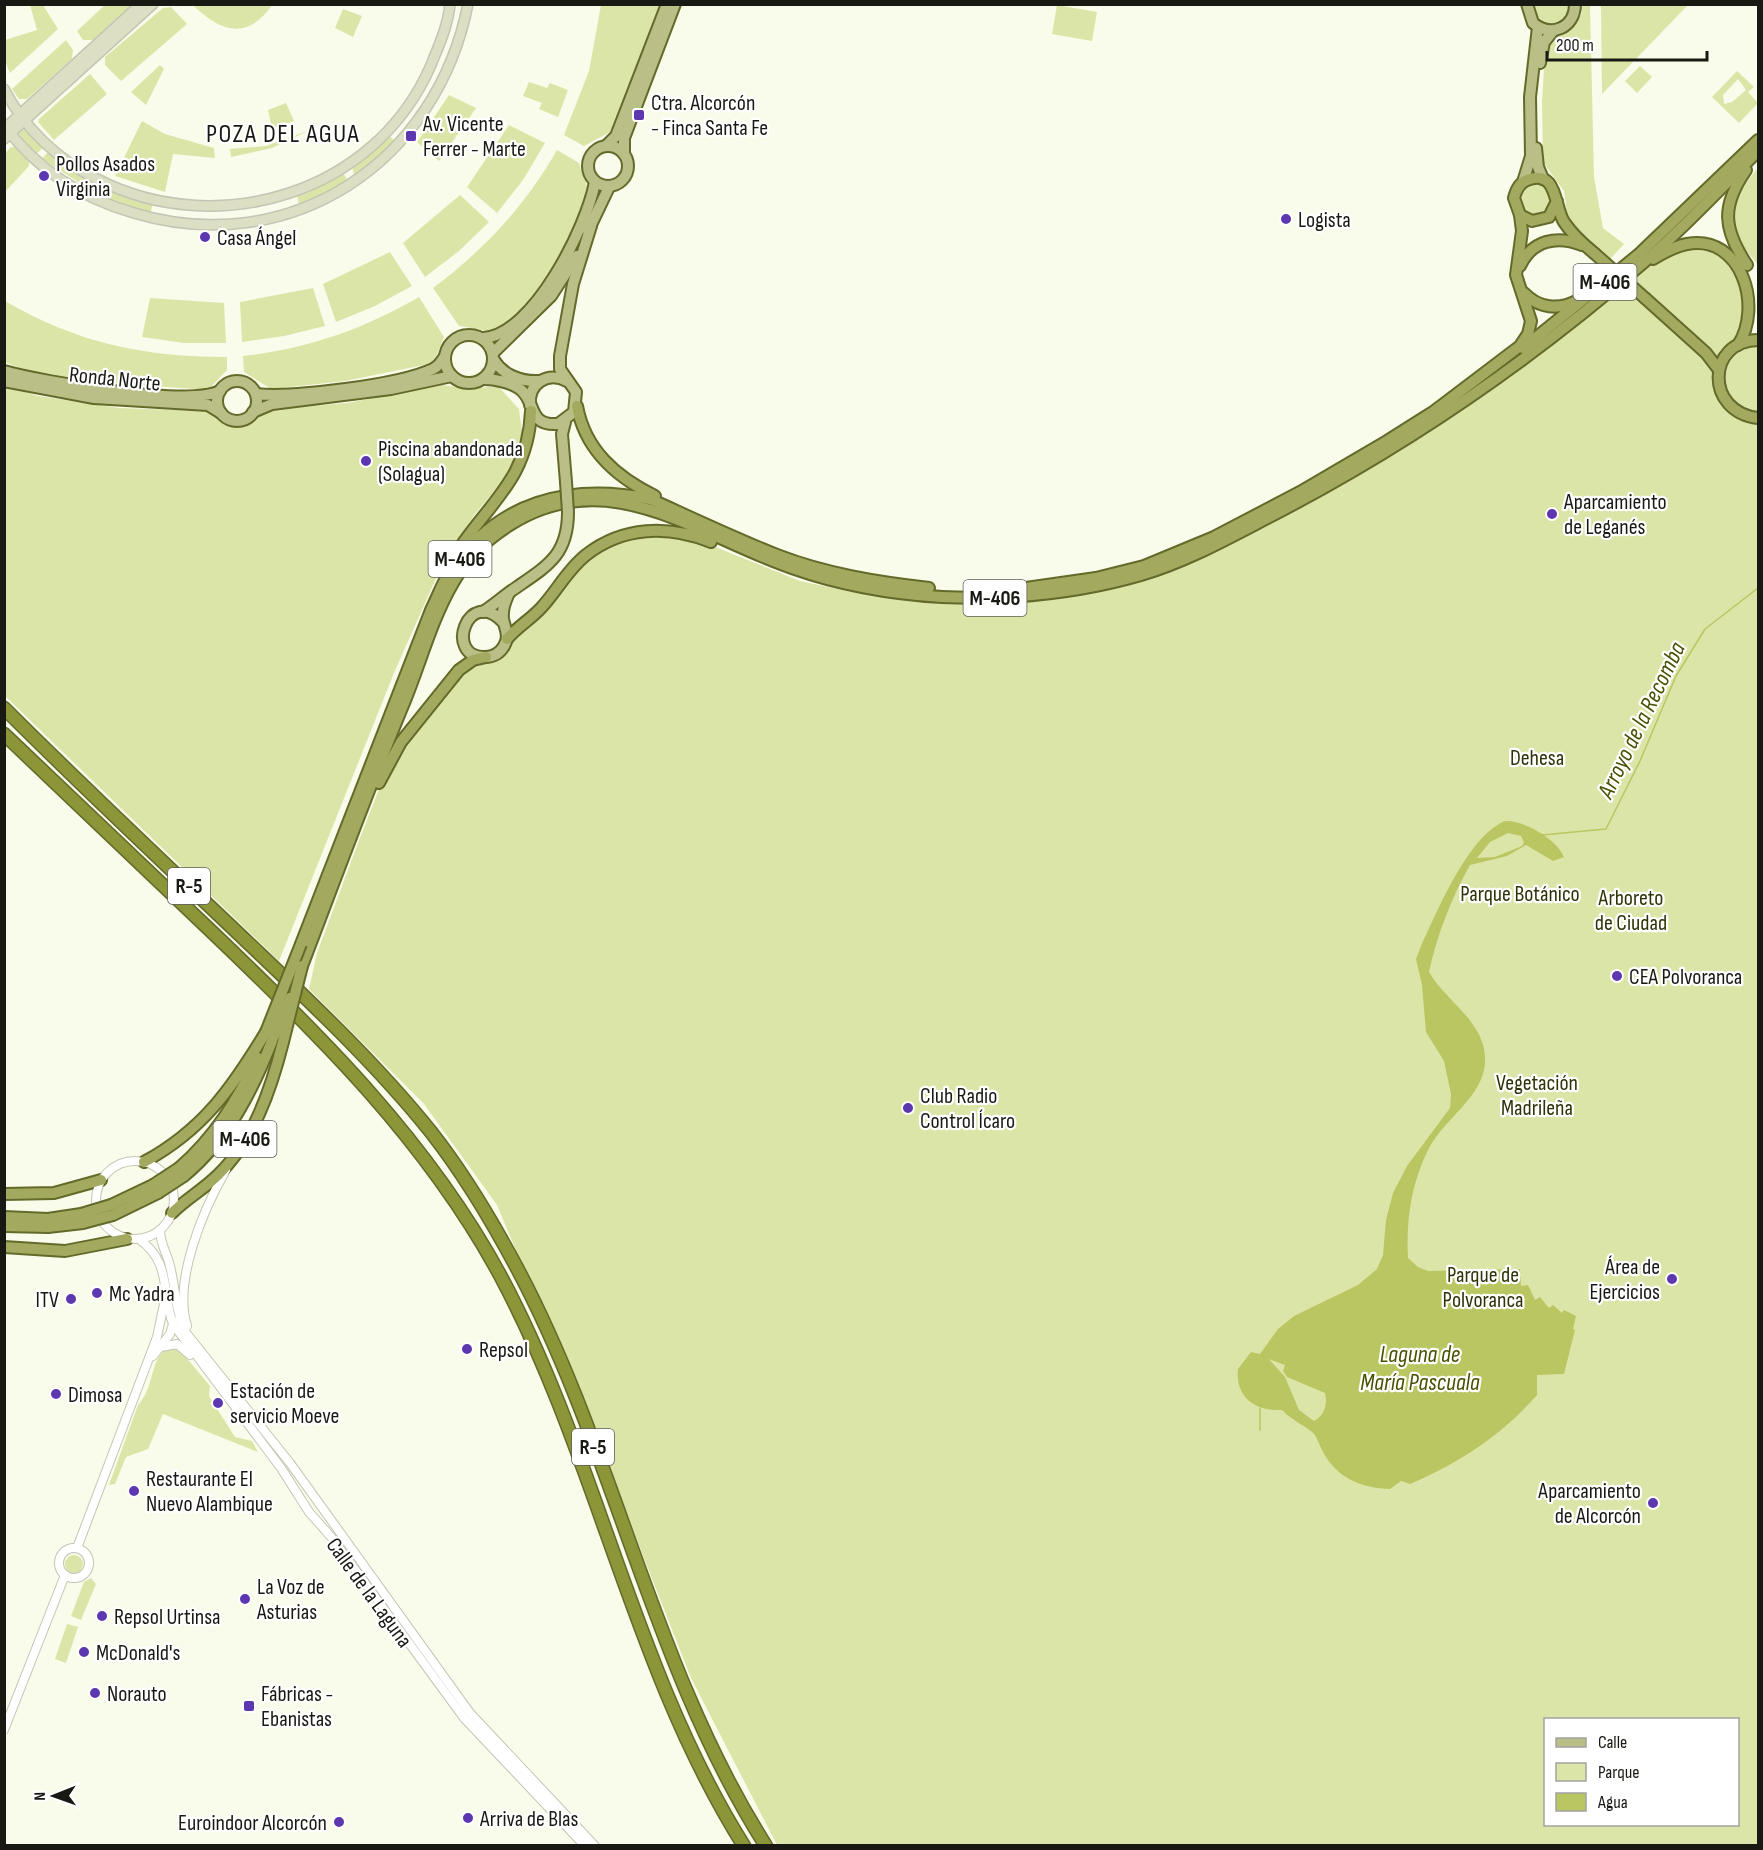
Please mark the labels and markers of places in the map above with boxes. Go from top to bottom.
place label: Ctra. Alcorcón - Finca Santa Fe [651,90,768,142]
marker: Ctra. Alcorcón - Finca Santa Fe [632,108,646,122]
place label: Av. Vicente Ferrer - Marte [422,111,526,163]
marker: Av. Vicente Ferrer - Marte [404,129,418,143]
place label: Pollos Asados Virginia [56,151,155,203]
marker: Pollos Asados Virginia [37,169,51,183]
place label: Logista [1298,207,1351,234]
marker: Logista [1279,212,1293,226]
place label: Casa Ángel [217,225,296,252]
marker: Casa Ángel [198,230,212,244]
place label: Piscina abandonada (Solagua) [378,436,523,488]
marker: Piscina abandonada (Solagua) [359,454,373,468]
place label: Aparcamiento de Leganés [1563,489,1667,541]
marker: Aparcamiento de Leganés [1545,507,1559,521]
place label: CEA Polvoranca [1629,964,1742,991]
marker: CEA Polvoranca [1610,969,1624,983]
place label: Club Radio Control Ícaro [920,1083,1015,1135]
marker: Club Radio Control Ícaro [901,1101,915,1115]
place label: Área de Ejercicios [1589,1254,1660,1306]
marker: Área de Ejercicios [1665,1272,1679,1286]
place label: Mc Yadra [109,1281,175,1308]
marker: Mc Yadra [90,1286,104,1300]
place label: ITV [36,1287,59,1314]
marker: ITV [64,1292,78,1306]
place label: Repsol [479,1337,528,1364]
marker: Repsol [460,1342,474,1356]
place label: Estación de servicio Moeve [230,1378,339,1430]
place label: Dimosa [68,1382,122,1409]
marker: Dimosa [49,1387,63,1401]
marker: Estación de servicio Moeve [211,1396,225,1410]
place label: Restaurante El Nuevo Alambique [146,1466,273,1518]
place label: Aparcamiento de Alcorcón [1537,1478,1641,1530]
marker: Restaurante El Nuevo Alambique [127,1484,141,1498]
marker: Aparcamiento de Alcorcón [1646,1496,1660,1510]
place label: La Voz de Asturias [256,1574,325,1626]
marker: La Voz de Asturias [238,1592,252,1606]
place label: Repsol Urtinsa [114,1604,220,1631]
marker: Repsol Urtinsa [95,1609,109,1623]
place label: McDonald's [96,1640,180,1667]
marker: McDonald's [77,1645,91,1659]
place label: Norauto [107,1681,167,1708]
place label: Fábricas - Ebanistas [261,1681,333,1733]
marker: Norauto [88,1686,102,1700]
marker: Fábricas - Ebanistas [242,1699,256,1713]
place label: Arriva de Blas [479,1806,579,1833]
place label: Euroindoor Alcorcón [178,1810,327,1837]
marker: Arriva de Blas [461,1811,475,1825]
marker: Euroindoor Alcorcón [332,1815,346,1829]

